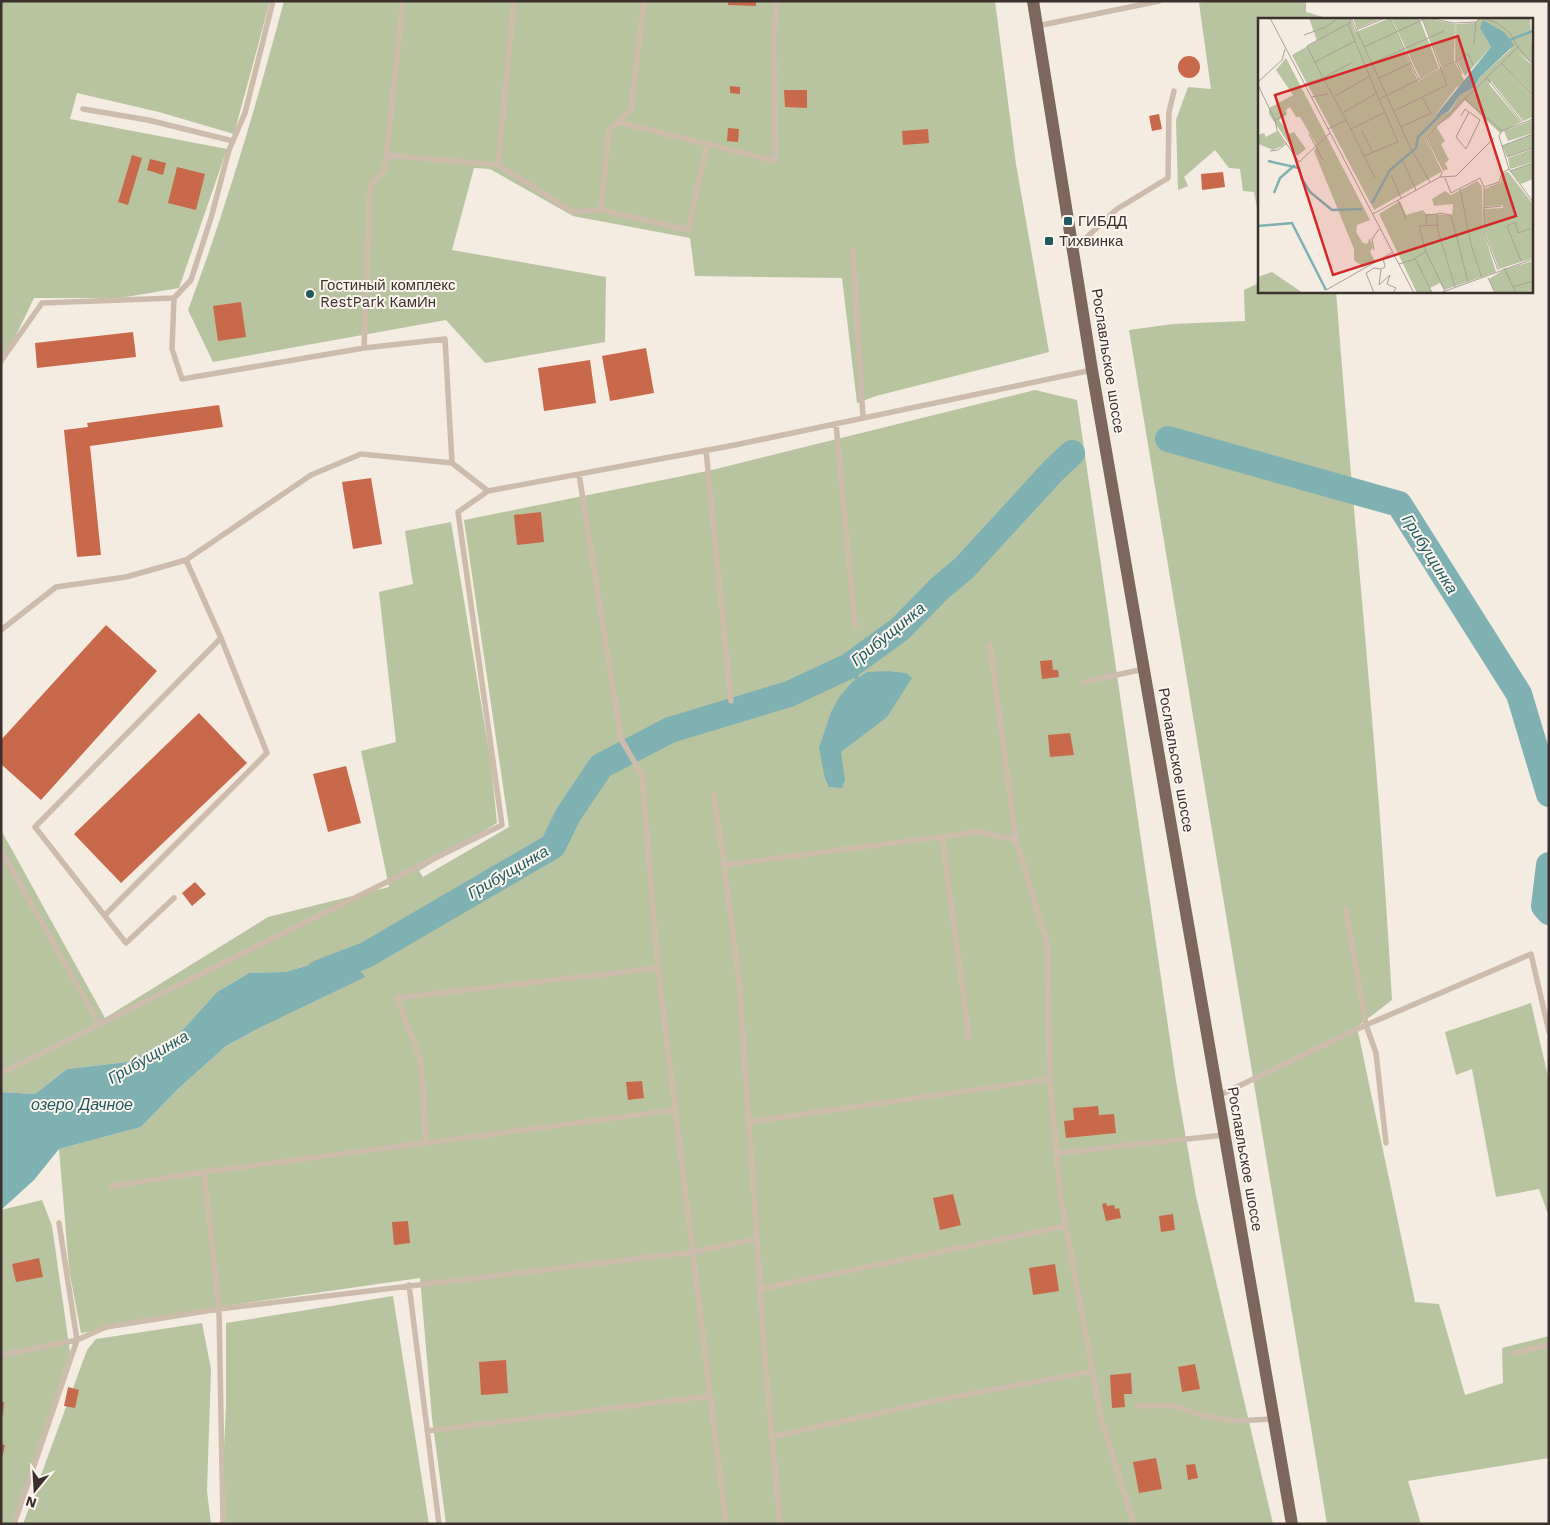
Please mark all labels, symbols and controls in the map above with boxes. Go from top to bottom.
inset map [1258,18,1532,292]
place label: ГИБДД [1078,212,1127,230]
marker: ГИБДД [1062,215,1074,227]
place label: Тихвинка [1059,232,1124,250]
marker: Тихвинка [1043,235,1055,247]
place label: Гостиный комплекс RestPark КамИн [320,276,456,311]
street label: Рославльское шоссе [1088,287,1128,435]
marker: Гостиный комплекс RestPark КамИн [304,288,316,300]
water label: Грибущинка [1398,511,1462,597]
water label: Грибущинка [847,598,929,670]
street label: Рославльское шоссе [1154,686,1198,834]
water label: Грибущинка [464,841,552,903]
water label: Грибущинка [104,1026,192,1088]
street label: Рославльское шоссе [1223,1085,1267,1233]
water label: озеро Дачное [31,1095,133,1114]
north arrow [10,1465,60,1515]
text: N [24,1493,38,1512]

